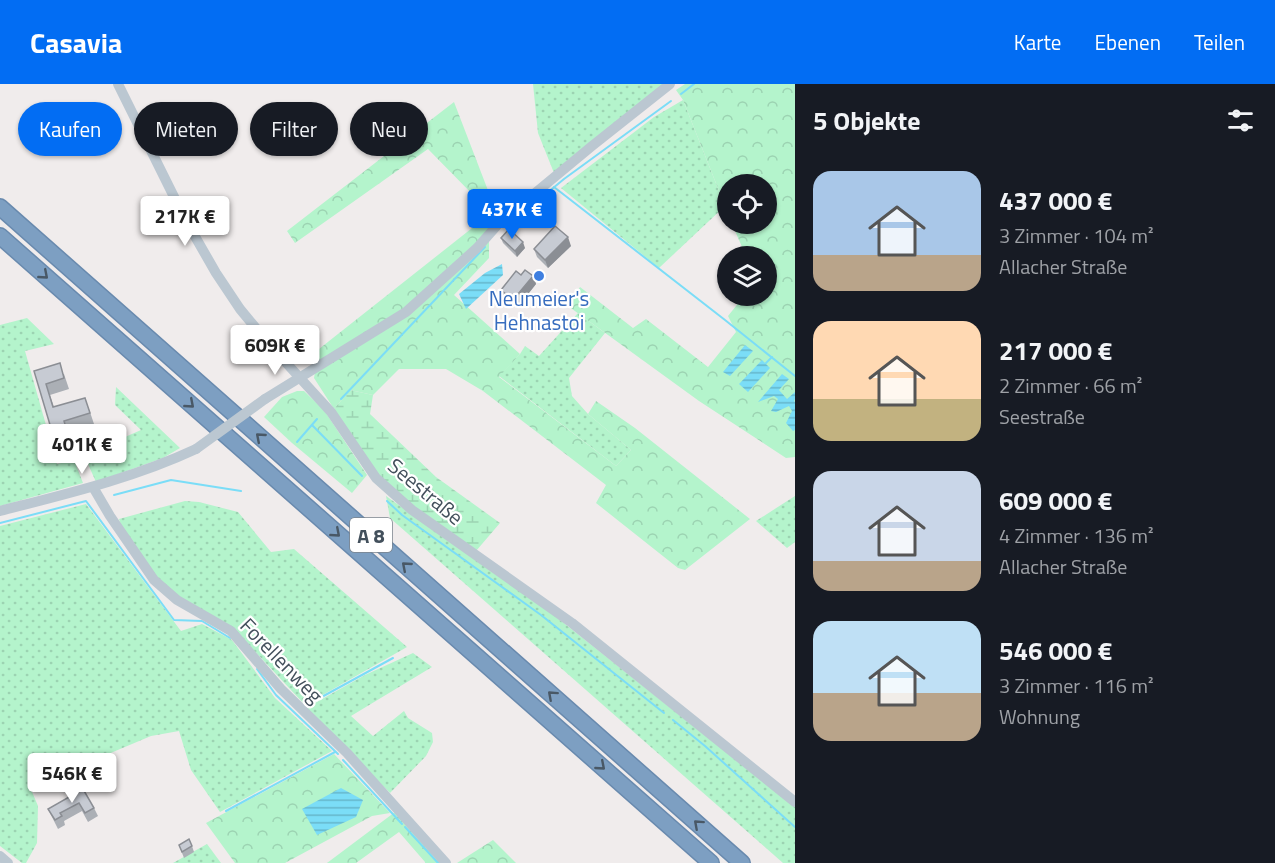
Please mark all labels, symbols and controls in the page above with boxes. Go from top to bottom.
text: Casavia [30,21,122,64]
text: Karte [1014,26,1061,58]
text: Ebenen [1094,26,1161,58]
text: Teilen [1194,26,1245,58]
text: 5 Objekte [813,101,920,140]
chip: Kaufen [18,102,122,156]
chip: Mieten [134,102,238,156]
chip: Filter [250,102,338,156]
chip: Neu [350,102,428,156]
icon: filters [1224,104,1257,137]
map controls [717,174,777,306]
button: locate [717,174,777,234]
text: 437 000 € [999,181,1112,220]
pin: 437K € [463,189,561,240]
text: 437K € [481,193,543,224]
icon: home [861,195,933,267]
pin: 217K € [136,196,234,247]
text: 217K € [154,200,216,231]
text: 3 Zimmer · 104 m² [999,220,1154,251]
button: layers [717,246,777,306]
text: Allacher Straße [999,251,1127,282]
one-way arrow [37,268,48,279]
marker: Neumeier's Hehnastoi [532,269,546,283]
place label: Neumeier's Hehnastoi [489,282,589,338]
pin: 609K € [226,325,324,376]
text: 609K € [244,329,306,360]
text: 217 000 € [999,331,1112,370]
icon: home [861,345,933,417]
text: 2 Zimmer · 66 m² [999,370,1142,401]
one-way arrow [183,397,194,408]
text: Seestraße [999,401,1085,432]
pin: 401K € [33,424,131,475]
text: 401K € [51,428,113,459]
one-way arrow [256,433,267,444]
street label: Seestraße [381,450,471,532]
text: 609 000 € [999,481,1112,520]
icon: home [861,495,933,567]
road number: A 8 [350,518,392,552]
text: 4 Zimmer · 136 m² [999,520,1154,551]
one-way arrow [329,526,340,537]
text: Allacher Straße [999,551,1127,582]
one-way arrow [402,562,413,573]
street label: Forellenweg [233,610,331,710]
text: 546 000 € [999,631,1112,670]
icon: home [861,645,933,717]
text: 3 Zimmer · 116 m² [999,670,1154,701]
one-way arrow [548,691,559,702]
text: Wohnung [999,701,1080,732]
pin: 546K € [23,753,121,804]
text: 546K € [41,757,103,788]
one-way arrow [594,759,605,770]
one-way arrow [694,820,705,831]

